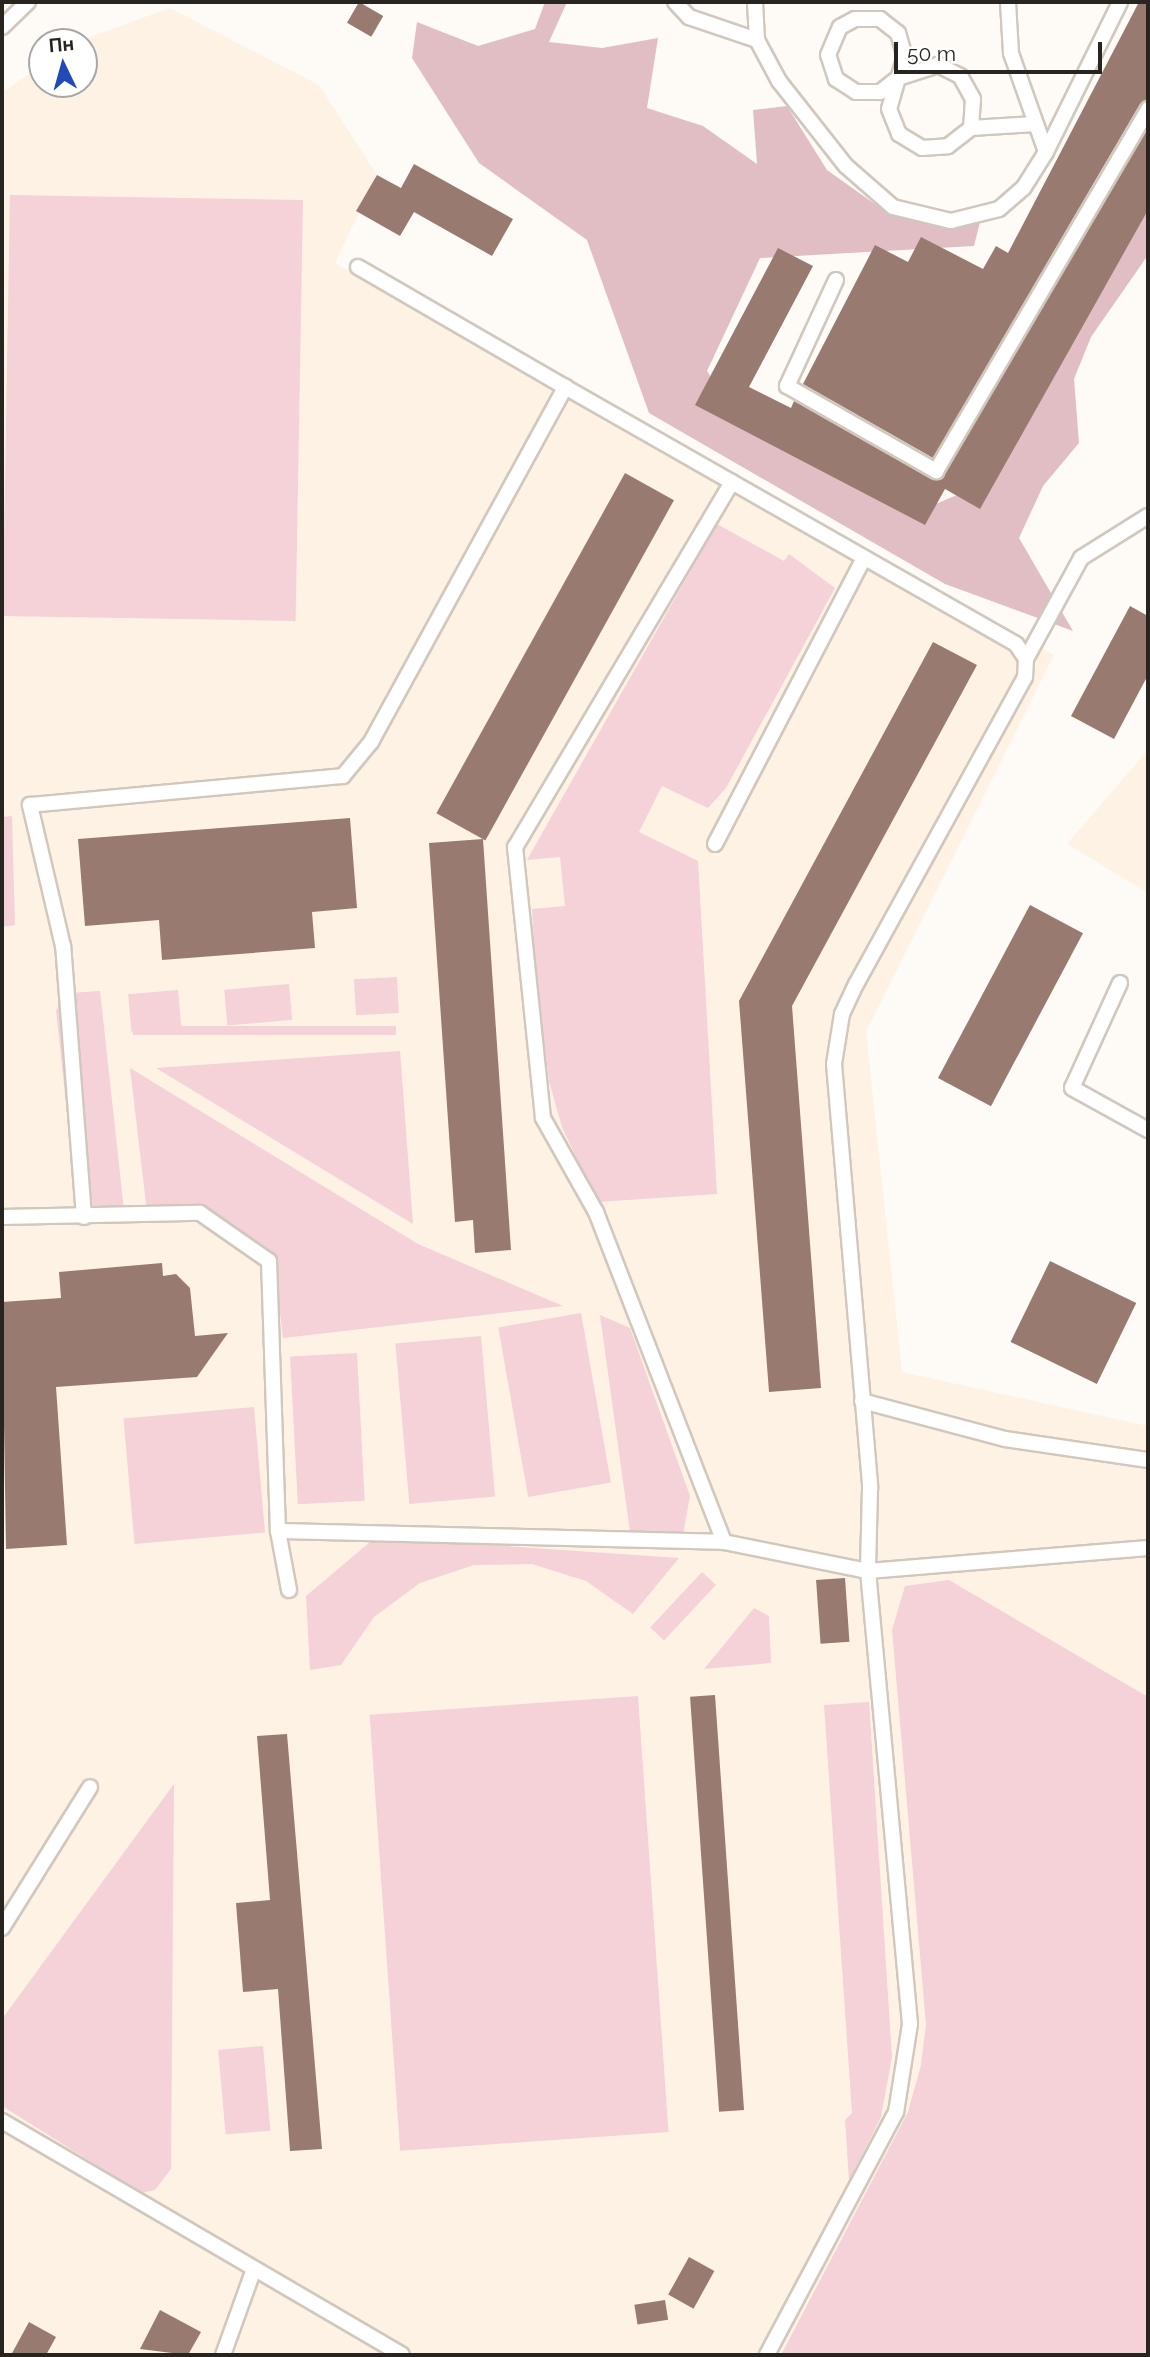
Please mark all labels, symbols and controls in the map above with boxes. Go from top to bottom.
north arrow [28,28,98,98]
scale bar [898,28,1106,72]
text: Пн [48,32,75,56]
text: 50 m [907,41,956,66]

